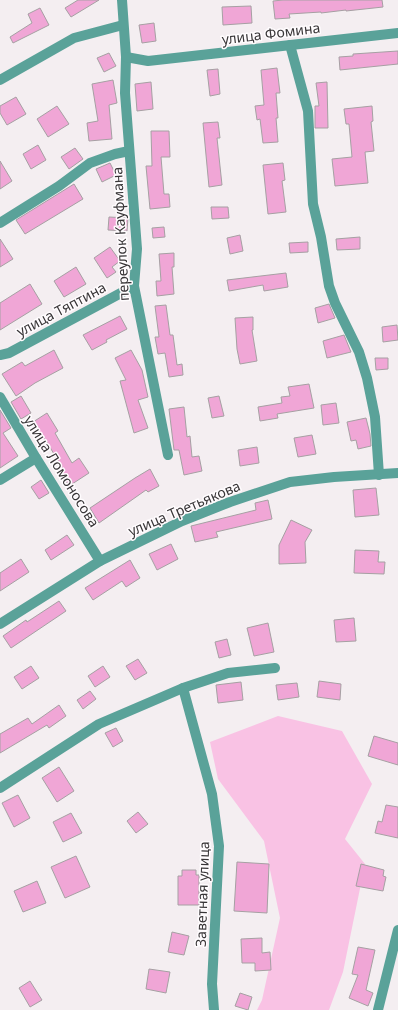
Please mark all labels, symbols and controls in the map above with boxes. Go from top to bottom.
street label: улица Фомина [221,18,321,48]
street label: переулок Кауфмана [107,166,133,302]
street label: улица Тяптина [13,277,109,341]
street label: улица Ломоносова [20,412,104,530]
street label: улица Третьякова [125,476,243,540]
street label: Заветная улица [191,841,213,947]

